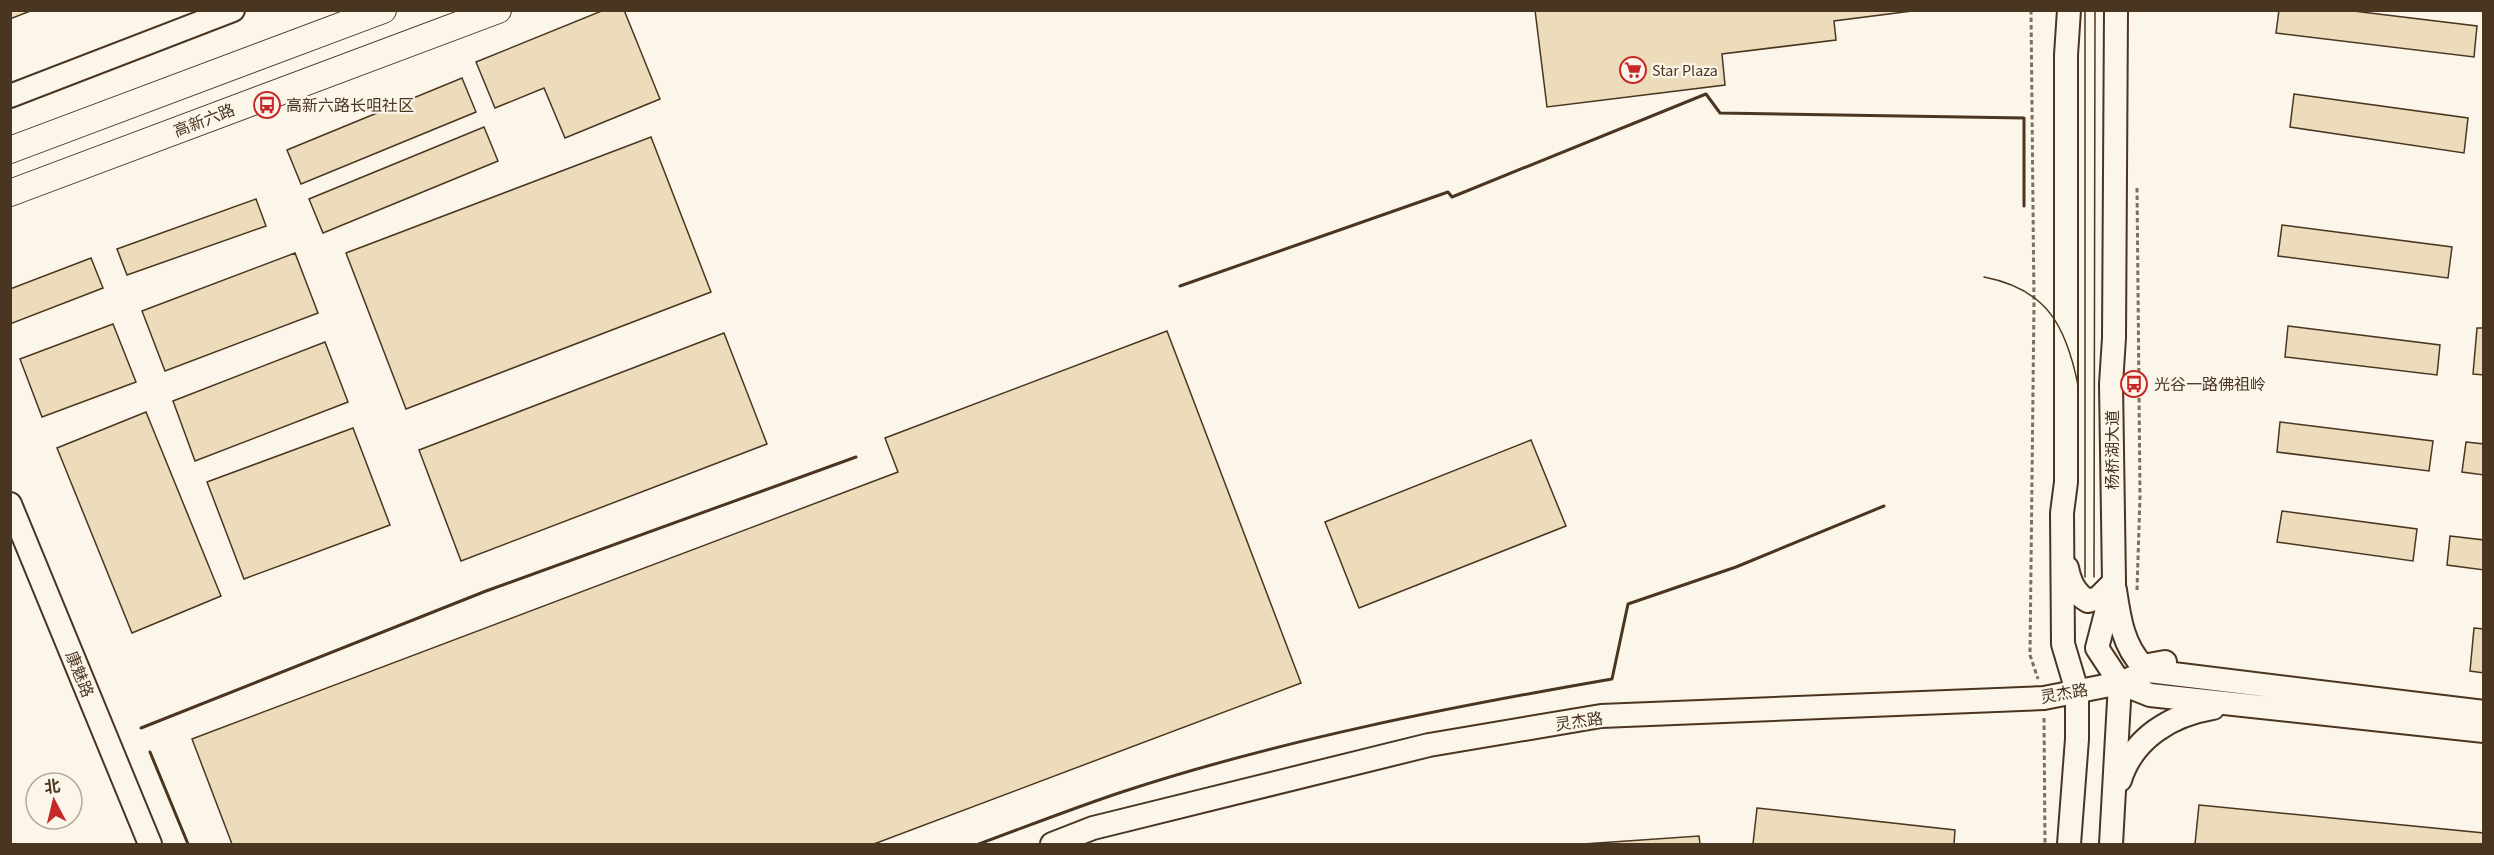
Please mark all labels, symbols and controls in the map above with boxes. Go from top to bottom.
supermarket icon: Star Plaza [1618,55,1648,85]
place label: Star Plaza [1652,60,1718,82]
bus stop icon: 高新六路长咀社区 [252,90,282,120]
place label: 高新六路长咀社区 [286,95,414,117]
street label: 高新六路 [171,99,238,143]
bus stop icon: 光谷一路佛祖岭 [2119,369,2149,399]
place label: 光谷一路佛祖岭 [2154,374,2266,396]
street label: 杨桥湖大道 [2102,410,2124,490]
street label: 康魅路 [60,648,98,701]
street label: 灵杰路 [2039,679,2090,709]
street label: 灵杰路 [1554,708,1604,736]
north arrow [24,771,84,831]
text: 北 [43,775,62,799]

